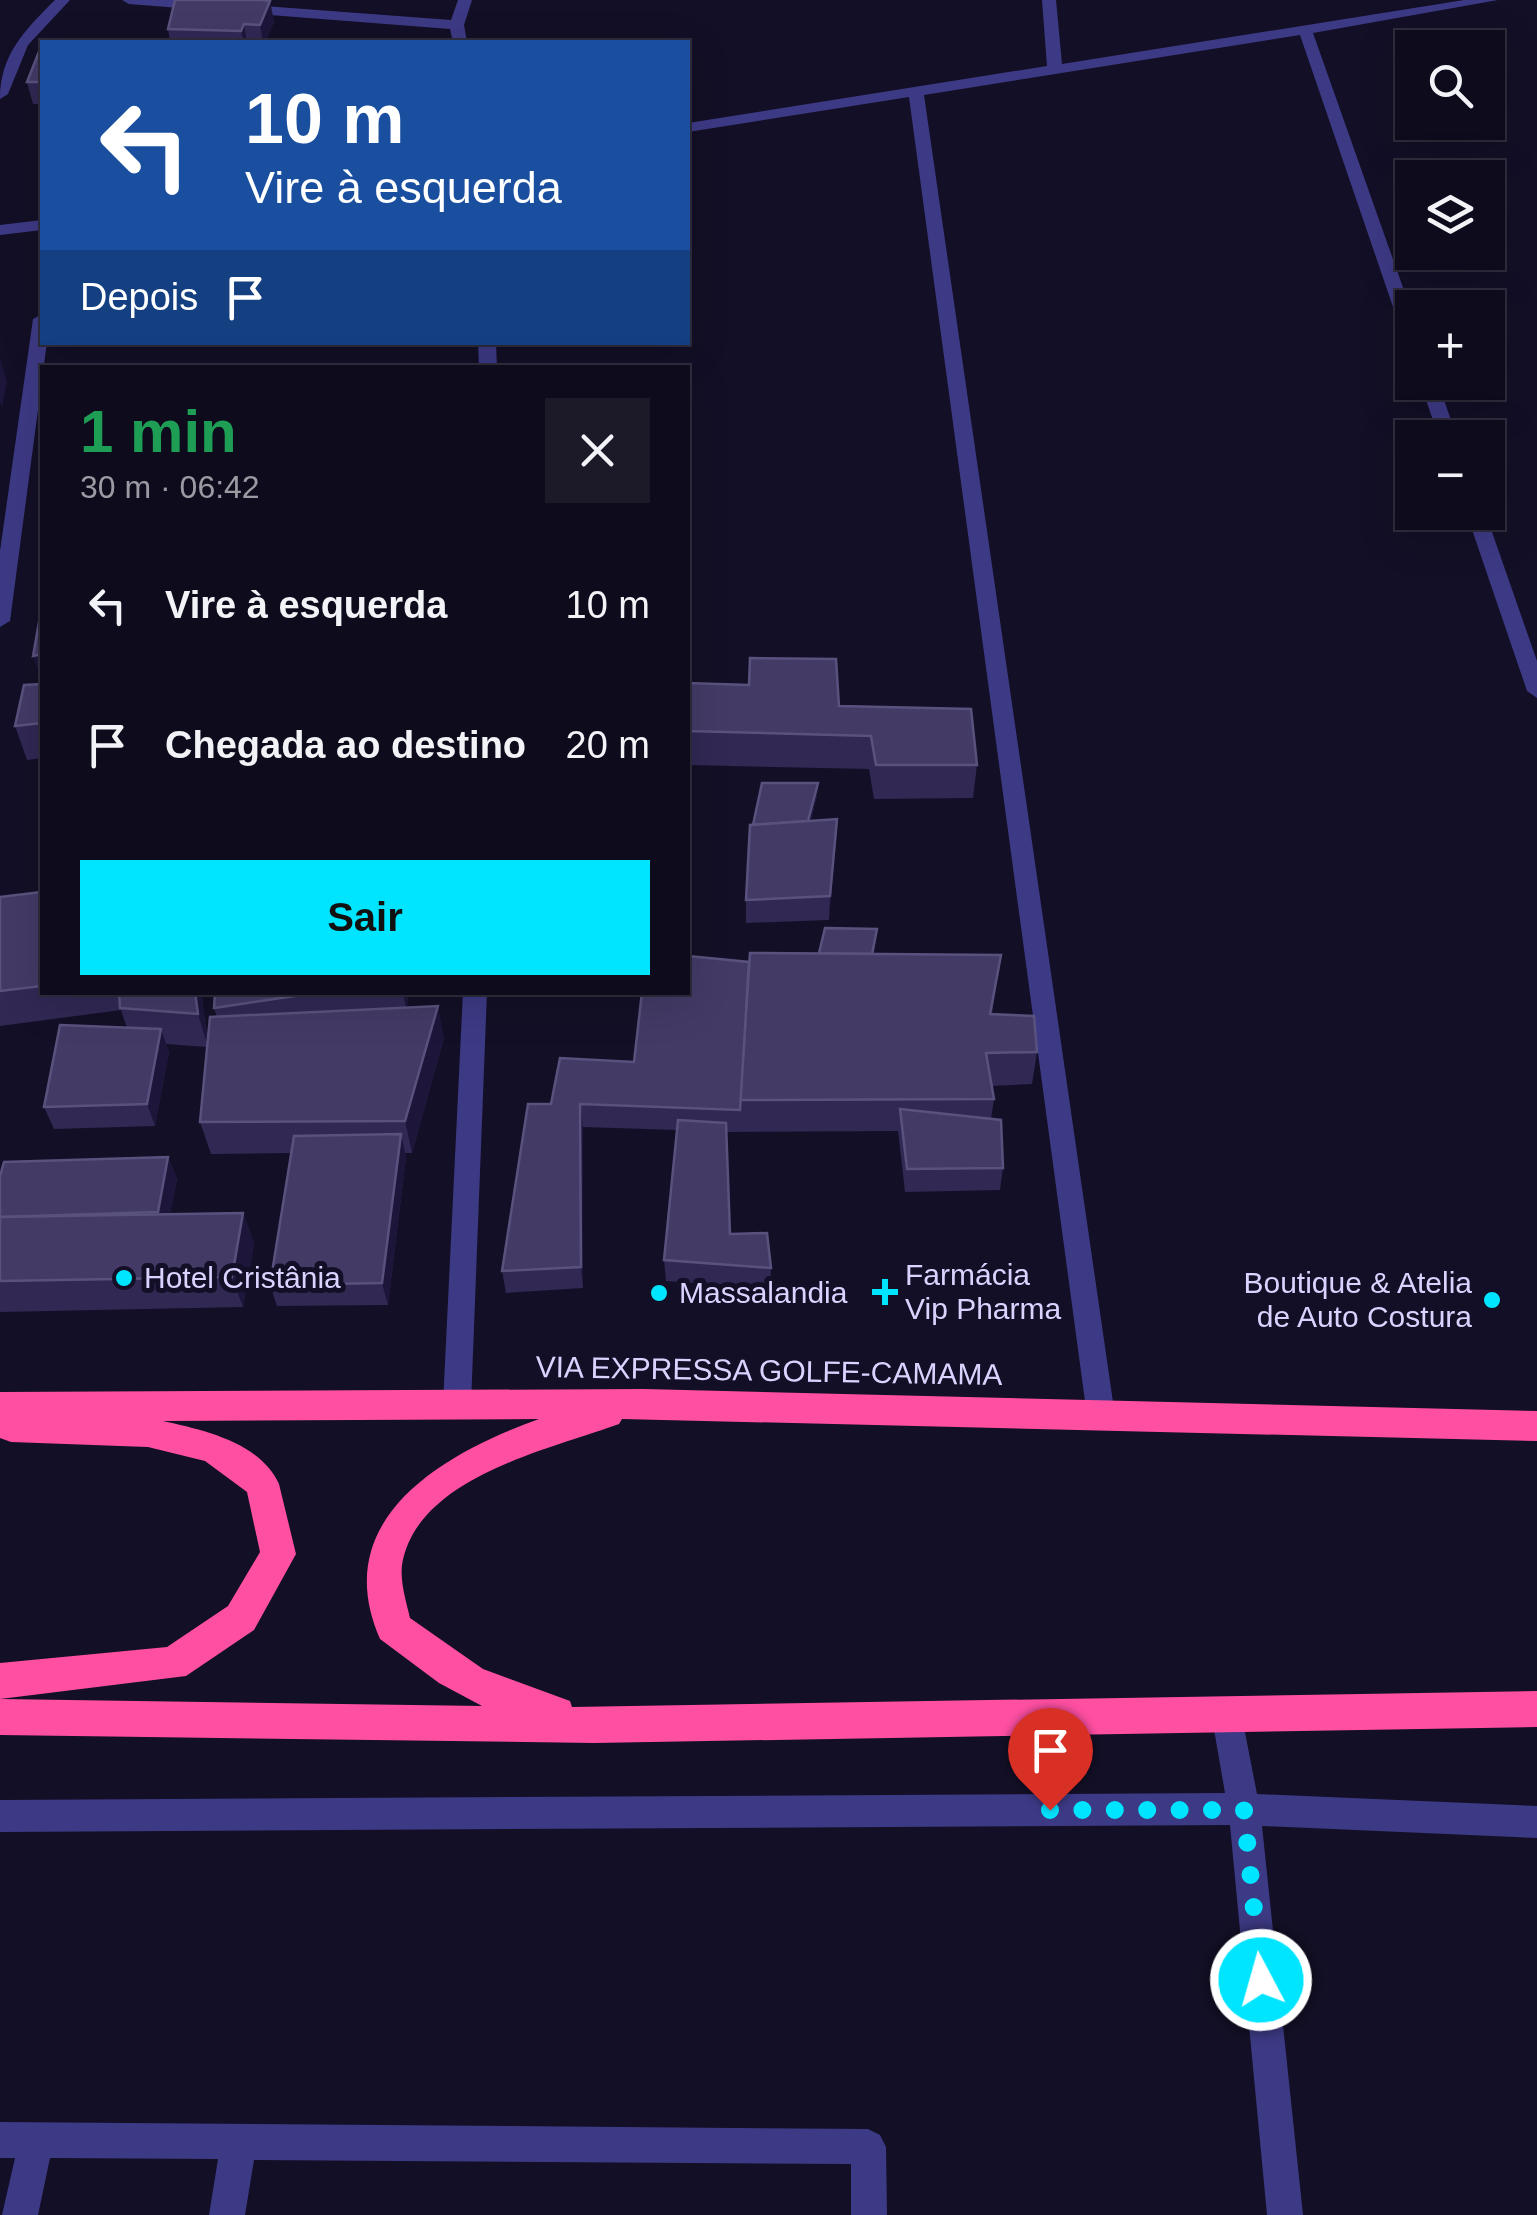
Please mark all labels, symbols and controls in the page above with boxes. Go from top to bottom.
map controls [1395,30,1505,530]
button: search [1395,30,1505,140]
icon: left [80,80,210,210]
text: 10 m [245,80,405,158]
button: layers [1395,160,1505,270]
text: Vire à esquerda [245,162,562,213]
icon: arrive [218,270,273,325]
text: Depois [80,276,198,318]
button: + [1395,290,1505,400]
text: 1 min [80,398,237,465]
button: close [545,398,650,503]
button: − [1395,420,1505,530]
text: 30 m · 06:42 [80,469,260,505]
icon: left [80,578,135,633]
text: Vire à esquerda [165,584,447,626]
text: 10 m [566,584,650,626]
icon: arrive [80,718,135,773]
text: Chegada ao destino [165,724,526,766]
text: 20 m [566,724,650,766]
button: Sair [80,860,650,975]
place label: Farmácia Vip Pharma [905,1258,1062,1325]
place label: Hotel Cristânia [144,1261,341,1294]
place label: Boutique & Atelia de Auto Costura [1243,1266,1472,1333]
marker: Hotel Cristânia [113,1267,135,1289]
place label: Massalandia [679,1276,848,1309]
marker: Farmácia Vip Pharma [874,1281,896,1303]
marker: Massalandia [648,1282,670,1304]
marker: Boutique & Atelia de Auto Costura [1481,1289,1503,1311]
street label: VIA EXPRESSA GOLFE-CAMAMA [535,1350,1003,1391]
pin [1008,1708,1093,1811]
icon: arrive [1023,1723,1078,1778]
position arrow [1209,1928,1313,2032]

